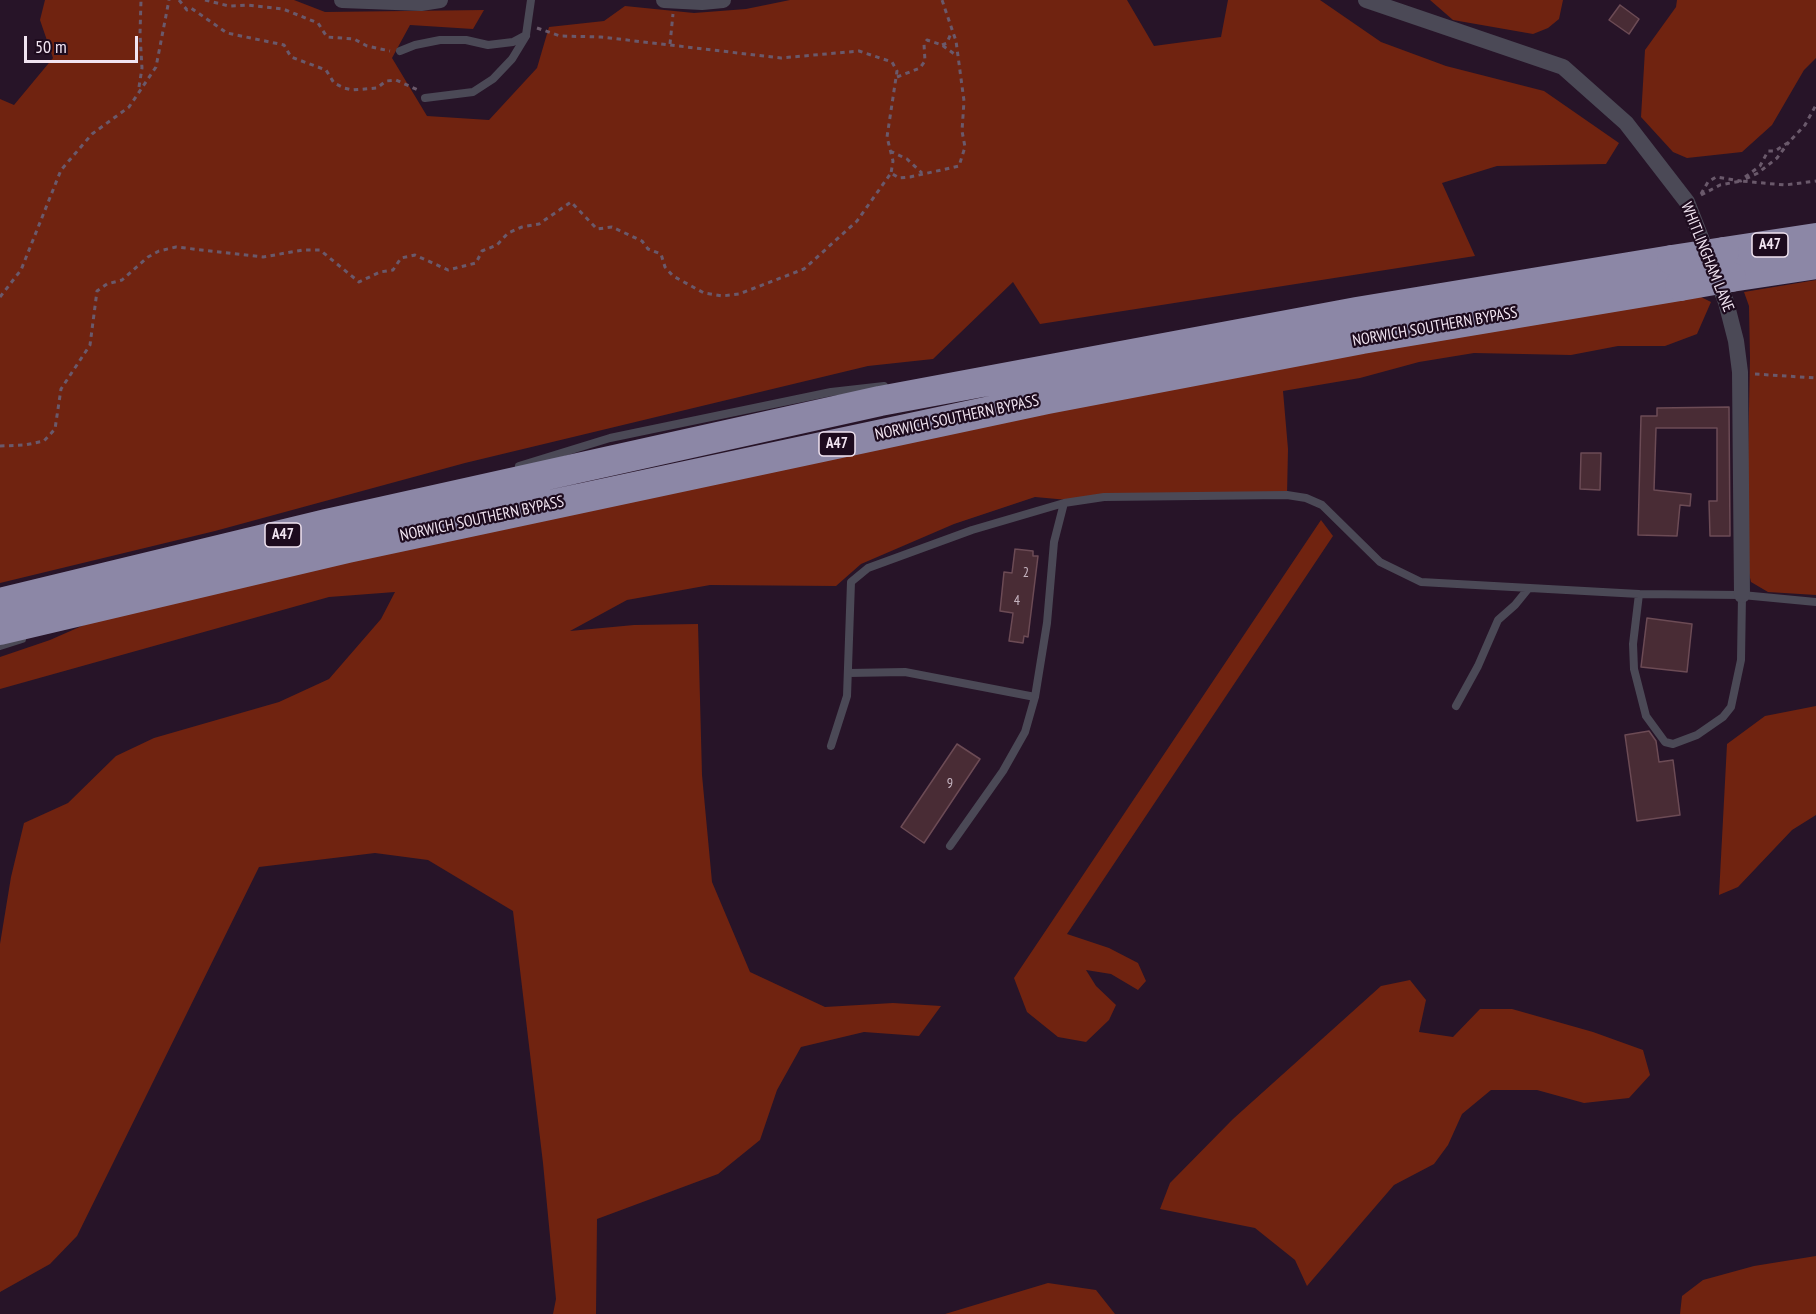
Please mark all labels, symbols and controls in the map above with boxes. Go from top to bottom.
scale bar [27,24,141,62]
text: 50 m [35,35,67,58]
street label: WHITLINGHAM LANE [1676,199,1738,315]
road number: A47 [1752,233,1788,257]
street label: NORWICH SOUTHERN BYPASS [1351,303,1519,351]
street label: NORWICH SOUTHERN BYPASS [873,391,1041,445]
road number: A47 [819,432,855,456]
street label: NORWICH SOUTHERN BYPASS [398,492,566,546]
road number: A47 [265,523,301,547]
house number: 2 [1023,565,1029,581]
house number: 4 [1014,593,1020,609]
house number: 9 [947,776,953,792]

